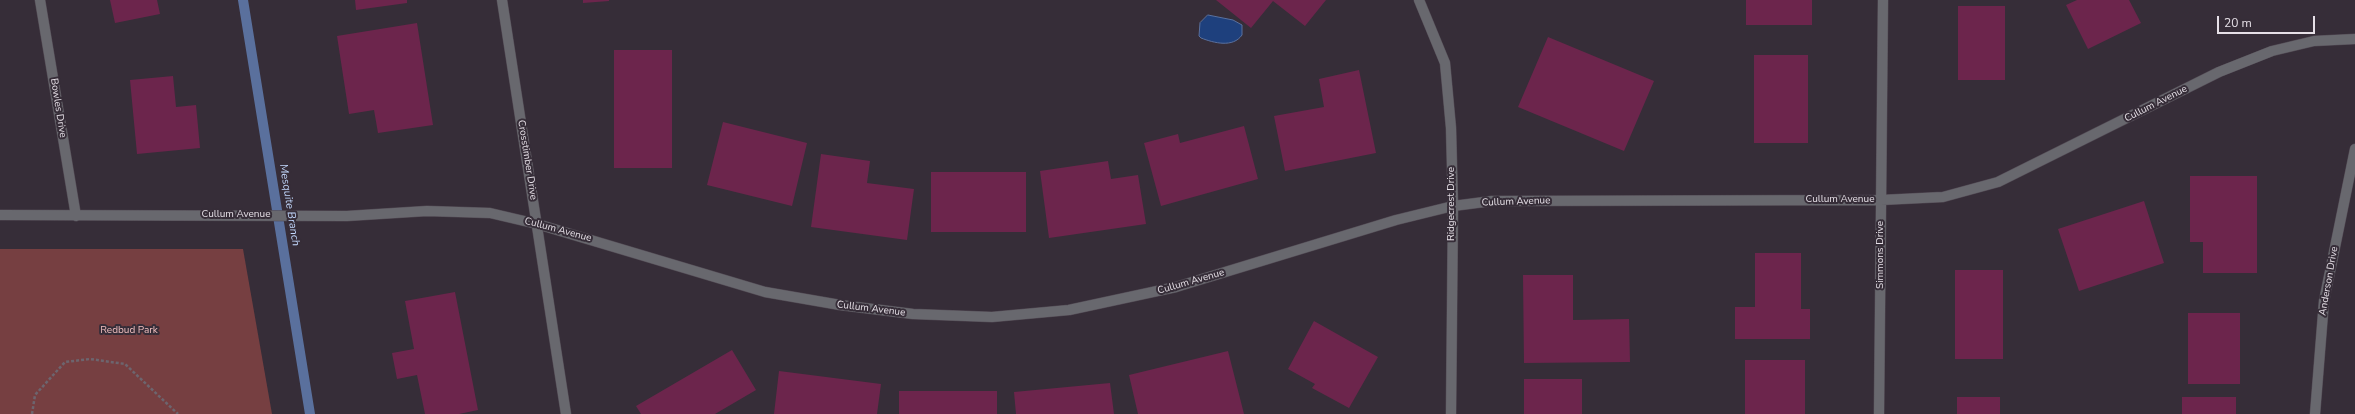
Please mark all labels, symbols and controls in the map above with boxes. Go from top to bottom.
scale bar [2219,8,2317,34]
text: 20 m [2224,15,2252,31]
street label: Bowles Drive [47,77,69,139]
street label: Cullum Avenue [2123,83,2189,125]
street label: Crosstimber Drive [515,119,539,201]
water label: Mesquite Branch [276,163,302,247]
street label: Ridgecrest Drive [1446,167,1458,241]
street label: Cullum Avenue [1806,194,1874,206]
street label: Cullum Avenue [1481,195,1551,209]
street label: Cullum Avenue [202,209,270,221]
street label: Cullum Avenue [523,215,593,245]
street label: Simmons Drive [1875,221,1887,289]
street label: Anderson Drive [2317,245,2341,317]
street label: Cullum Avenue [1156,267,1226,297]
street label: Cullum Avenue [836,299,906,319]
park label: Redbud Park [100,325,158,337]

